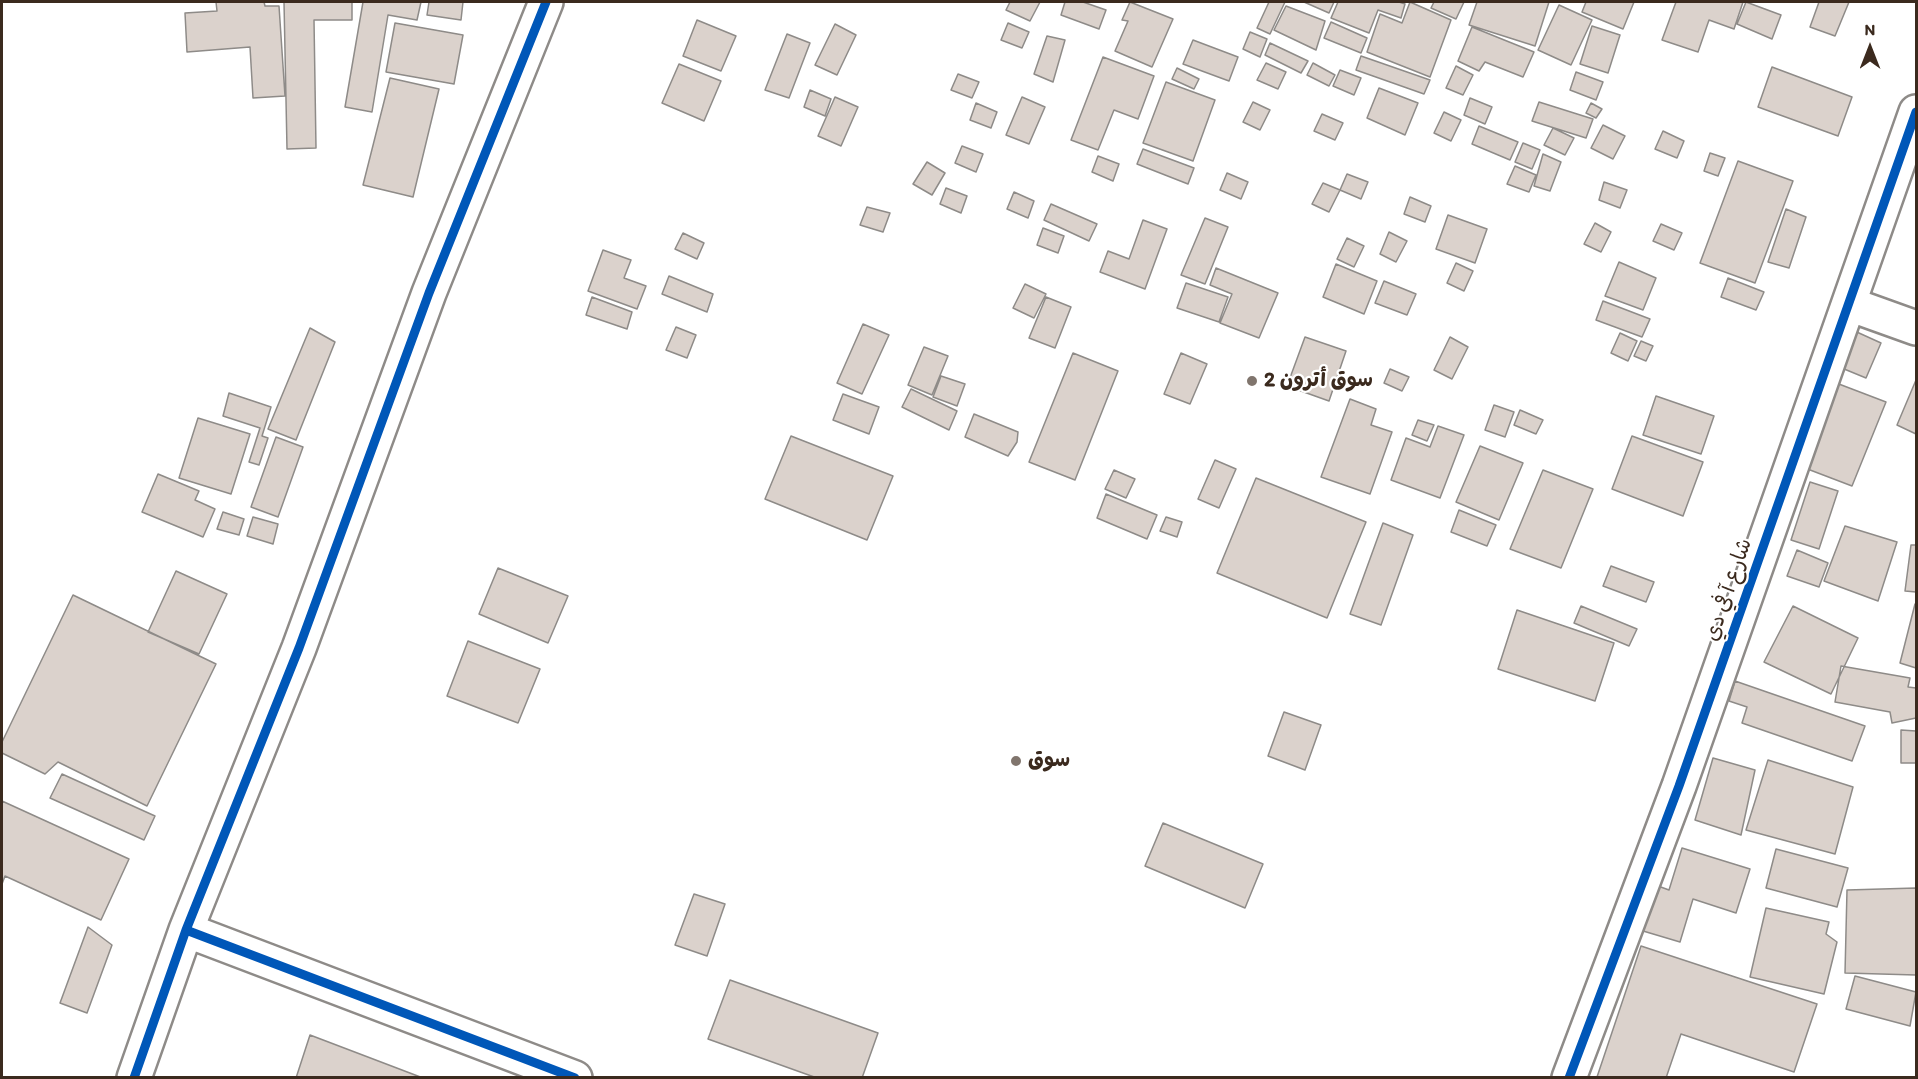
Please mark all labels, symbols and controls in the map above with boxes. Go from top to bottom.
north arrow [1840,18,1900,78]
text: N [1865,20,1875,39]
place label: سوق أترون 2 [1264,368,1373,394]
marker: سوق أترون 2 [1245,374,1259,388]
street label: شارع آ في دي [1700,535,1758,645]
place label: سوق [1028,748,1070,774]
marker: سوق [1009,754,1023,768]

